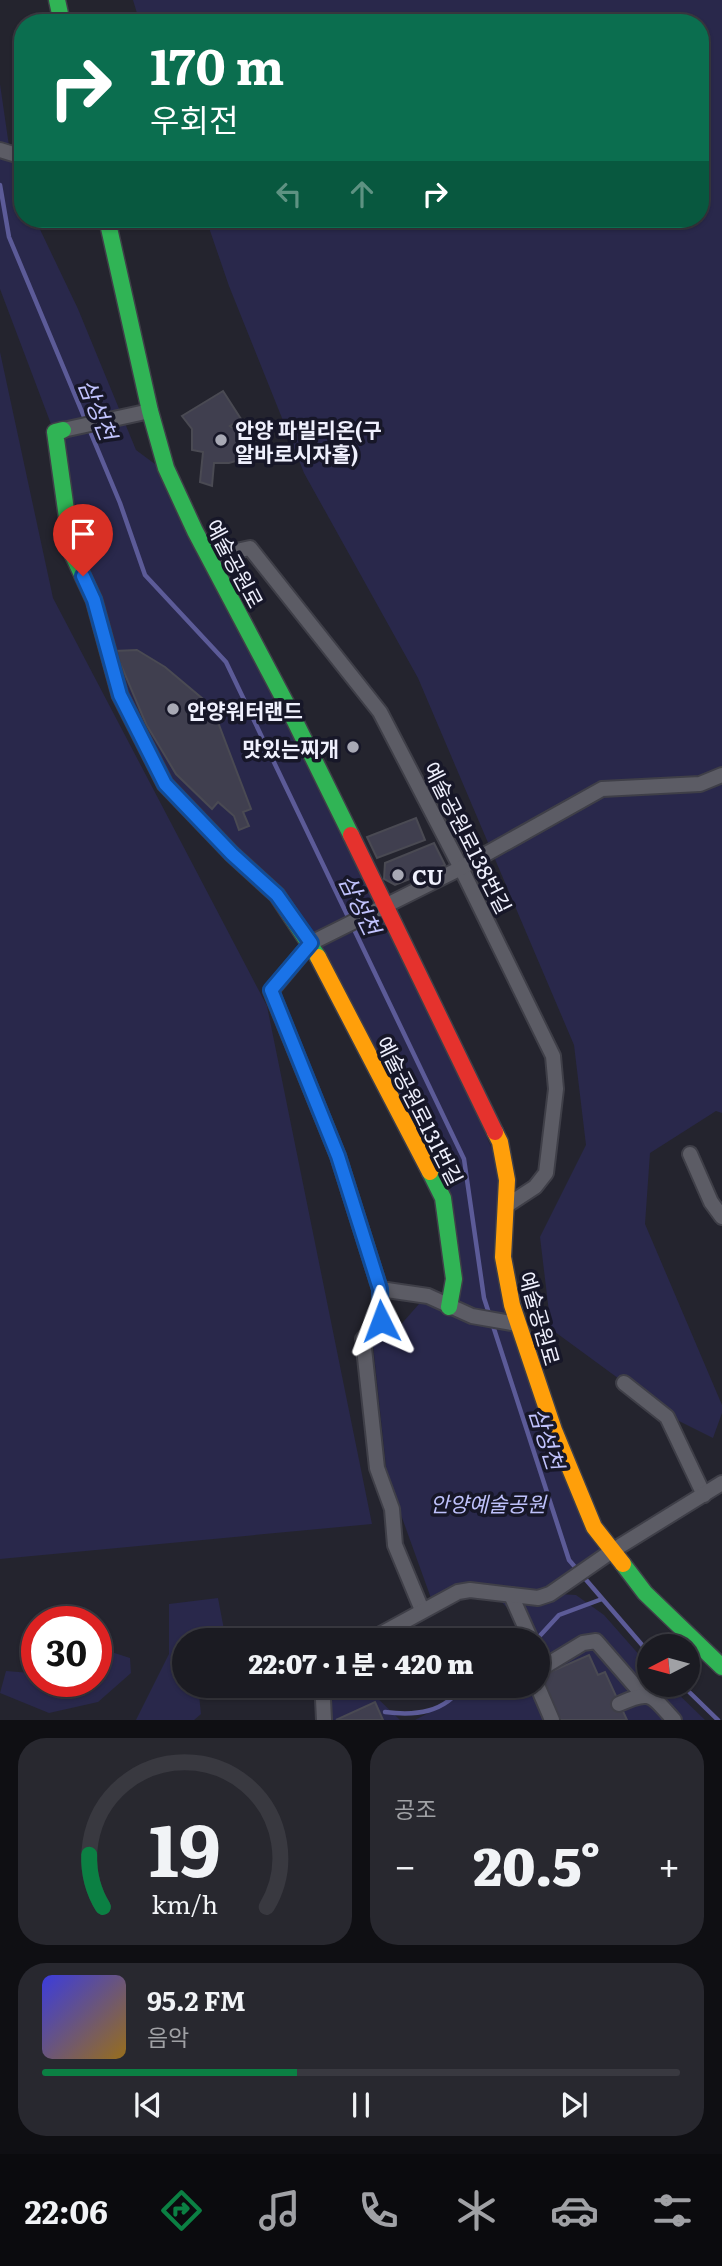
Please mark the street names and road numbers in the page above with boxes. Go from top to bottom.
street label: 예술공원로 [200,513,272,613]
street label: 예술공원로138번길 [417,756,521,918]
street label: 예술공원로131번길 [370,1030,472,1190]
street label: 예술공원로 [513,1267,569,1369]

